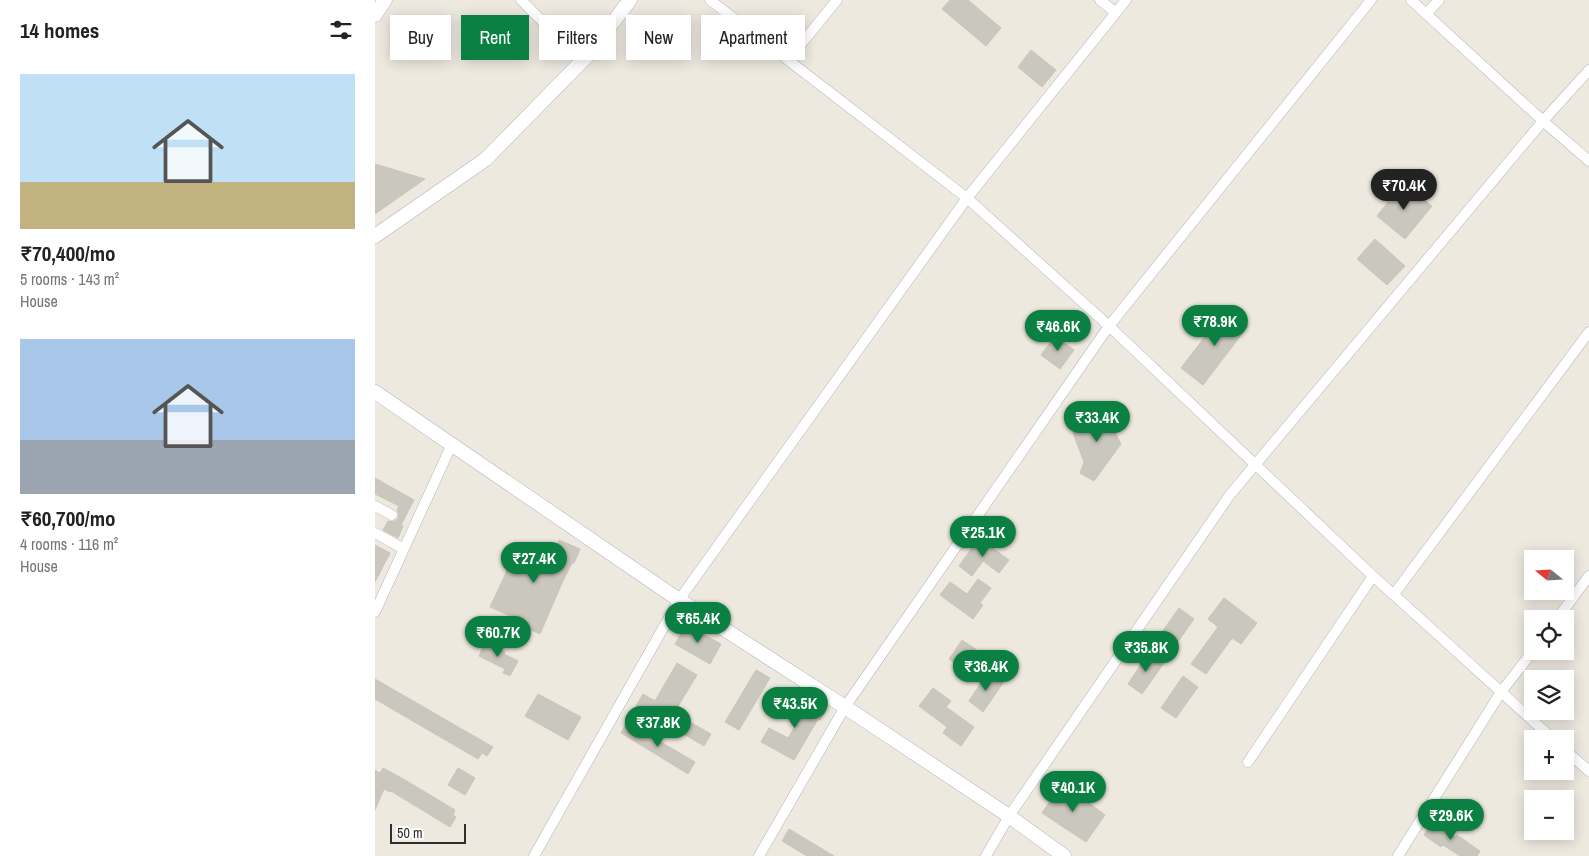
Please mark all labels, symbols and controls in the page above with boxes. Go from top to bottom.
chip: Buy [390,15,451,60]
chip: Rent [461,15,529,60]
chip: Filters [539,15,616,60]
chip: New [626,15,691,60]
chip: Apartment [701,15,805,60]
text: 14 homes [20,16,99,45]
icon: filters [327,16,355,44]
icon: home [143,106,233,196]
pin: ₹70.4K [1363,168,1445,211]
text: ₹70.4K [1382,174,1426,196]
text: ₹70,400/mo [20,239,115,268]
text: 5 rooms · 143 m² [20,268,119,290]
text: House [20,290,58,312]
pin: ₹78.9K [1174,304,1256,347]
pin: ₹46.6K [1017,310,1099,352]
text: ₹78.9K [1193,310,1237,332]
text: ₹46.6K [1036,315,1080,337]
icon: home [143,371,233,461]
pin: ₹33.4K [1056,400,1138,443]
text: ₹33.4K [1075,406,1119,428]
text: ₹60,700/mo [20,504,115,533]
pin: ₹25.1K [942,516,1024,558]
text: ₹25.1K [961,521,1005,543]
text: 4 rooms · 116 m² [20,533,118,555]
pin: ₹27.4K [493,542,575,584]
text: ₹27.4K [512,547,556,569]
north arrow [1524,550,1574,600]
map controls [1524,550,1574,840]
text: House [20,555,58,577]
pin: ₹65.4K [657,602,739,644]
text: ₹65.4K [676,607,720,629]
button: locate [1524,610,1574,660]
pin: ₹60.7K [457,616,539,658]
text: ₹60.7K [476,621,520,643]
pin: ₹35.8K [1105,630,1187,673]
text: ₹35.8K [1124,636,1168,658]
pin: ₹36.4K [945,650,1027,692]
text: ₹36.4K [964,655,1008,677]
button: layers [1524,670,1574,720]
pin: ₹43.5K [754,686,836,729]
text: ₹43.5K [773,692,817,714]
pin: ₹37.8K [617,706,699,748]
text: ₹37.8K [636,711,680,733]
button: + [1524,730,1574,780]
pin: ₹40.1K [1032,770,1114,813]
text: ₹40.1K [1051,776,1095,798]
button: − [1524,790,1574,840]
pin: ₹29.6K [1410,798,1492,841]
text: ₹29.6K [1429,804,1473,826]
scale bar [390,821,466,844]
text: 50 m [397,824,423,842]

